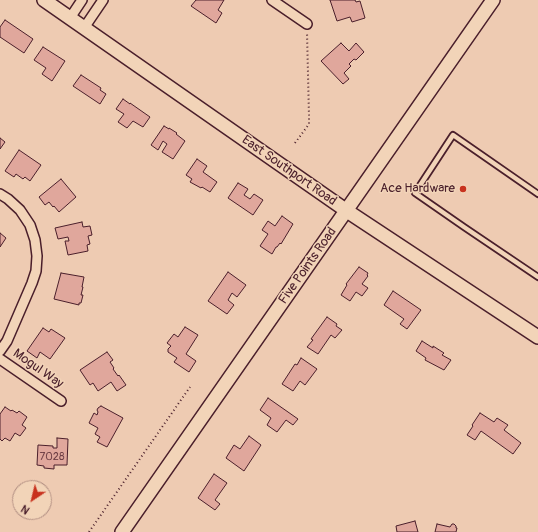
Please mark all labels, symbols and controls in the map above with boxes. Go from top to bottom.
street label: East Southport Road [239,133,339,209]
place label: Ace Hardware [380,181,455,197]
marker: Ace Hardware [458,184,468,194]
street label: Five Points Road [276,225,340,307]
street label: Mogul Way [10,346,66,392]
house number: 7028 [39,450,65,464]
north arrow [12,480,52,520]
text: N [19,502,32,517]

